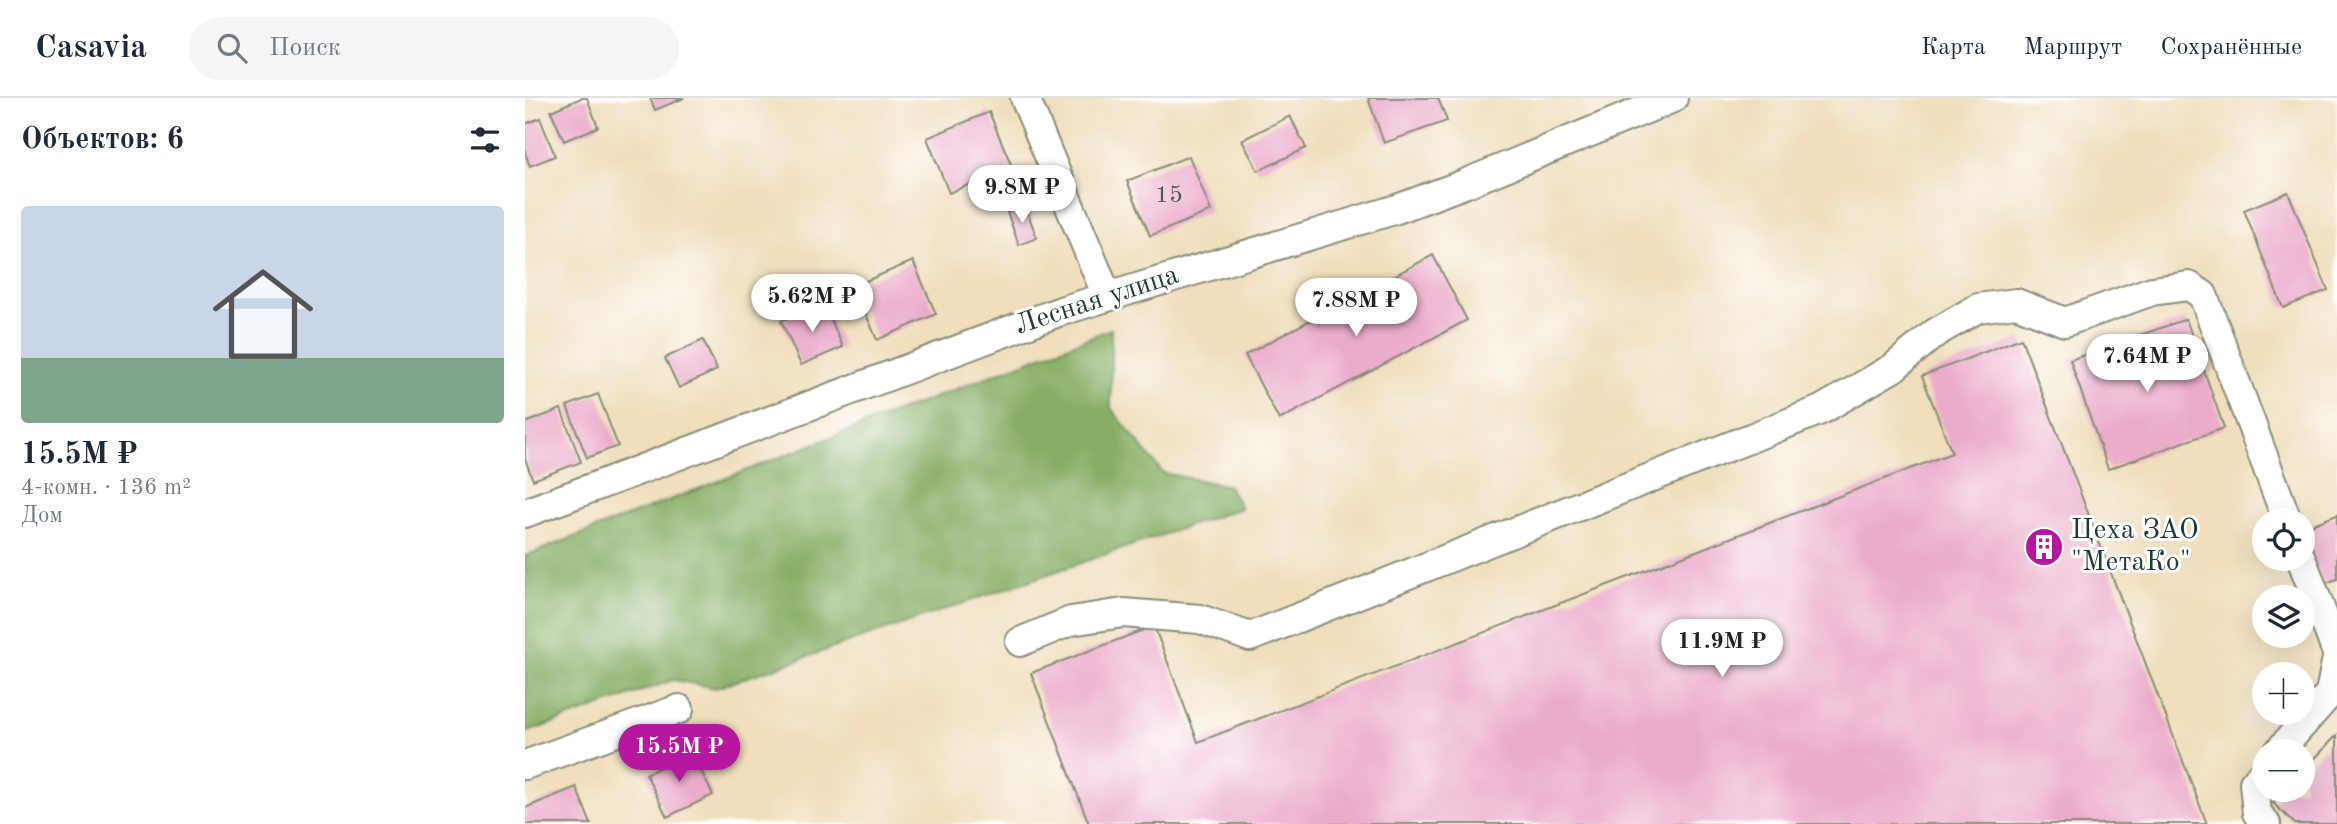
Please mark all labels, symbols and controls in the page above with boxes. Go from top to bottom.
search box [189,17,679,80]
icon: search [213,29,251,67]
text: Casavia [35,32,147,65]
text: Поиск [269,35,341,61]
text: Карта [1921,36,1986,60]
text: Маршрут [2024,36,2122,60]
text: Сохранённые [2160,36,2302,60]
icon: filters [466,121,504,159]
text: Объектов: 6 [21,125,184,155]
pin: 9.8M ₽ [965,166,1079,225]
text: 9.8M ₽ [984,176,1060,199]
house number: 15 [1155,184,1183,208]
icon: home [200,251,326,377]
street label: Лесная улица [1012,261,1182,341]
pin: 5.62M ₽ [747,274,877,334]
pin: 7.88M ₽ [1291,278,1421,338]
text: 5.62M ₽ [767,285,857,308]
text: 7.88M ₽ [1311,289,1401,312]
pin: 7.64M ₽ [2082,334,2212,394]
text: 7.64M ₽ [2102,345,2192,368]
text: 15.5M ₽ [21,440,138,470]
text: 4-комн. · 136 m² [21,476,191,499]
text: Дом [21,504,63,527]
map controls [2252,508,2315,802]
button: locate [2252,508,2315,571]
place label: Цеха ЗАО "МетаКо" [2071,517,2199,577]
building icon: Цеха ЗАО "МетаКо" [2023,526,2065,568]
button: layers [2252,585,2315,648]
pin: 11.9M ₽ [1657,620,1787,679]
text: 11.9M ₽ [1677,630,1767,653]
button: + [2252,662,2315,725]
pin: 15.5M ₽ [614,724,744,784]
text: 15.5M ₽ [634,735,724,758]
button: − [2252,739,2315,802]

